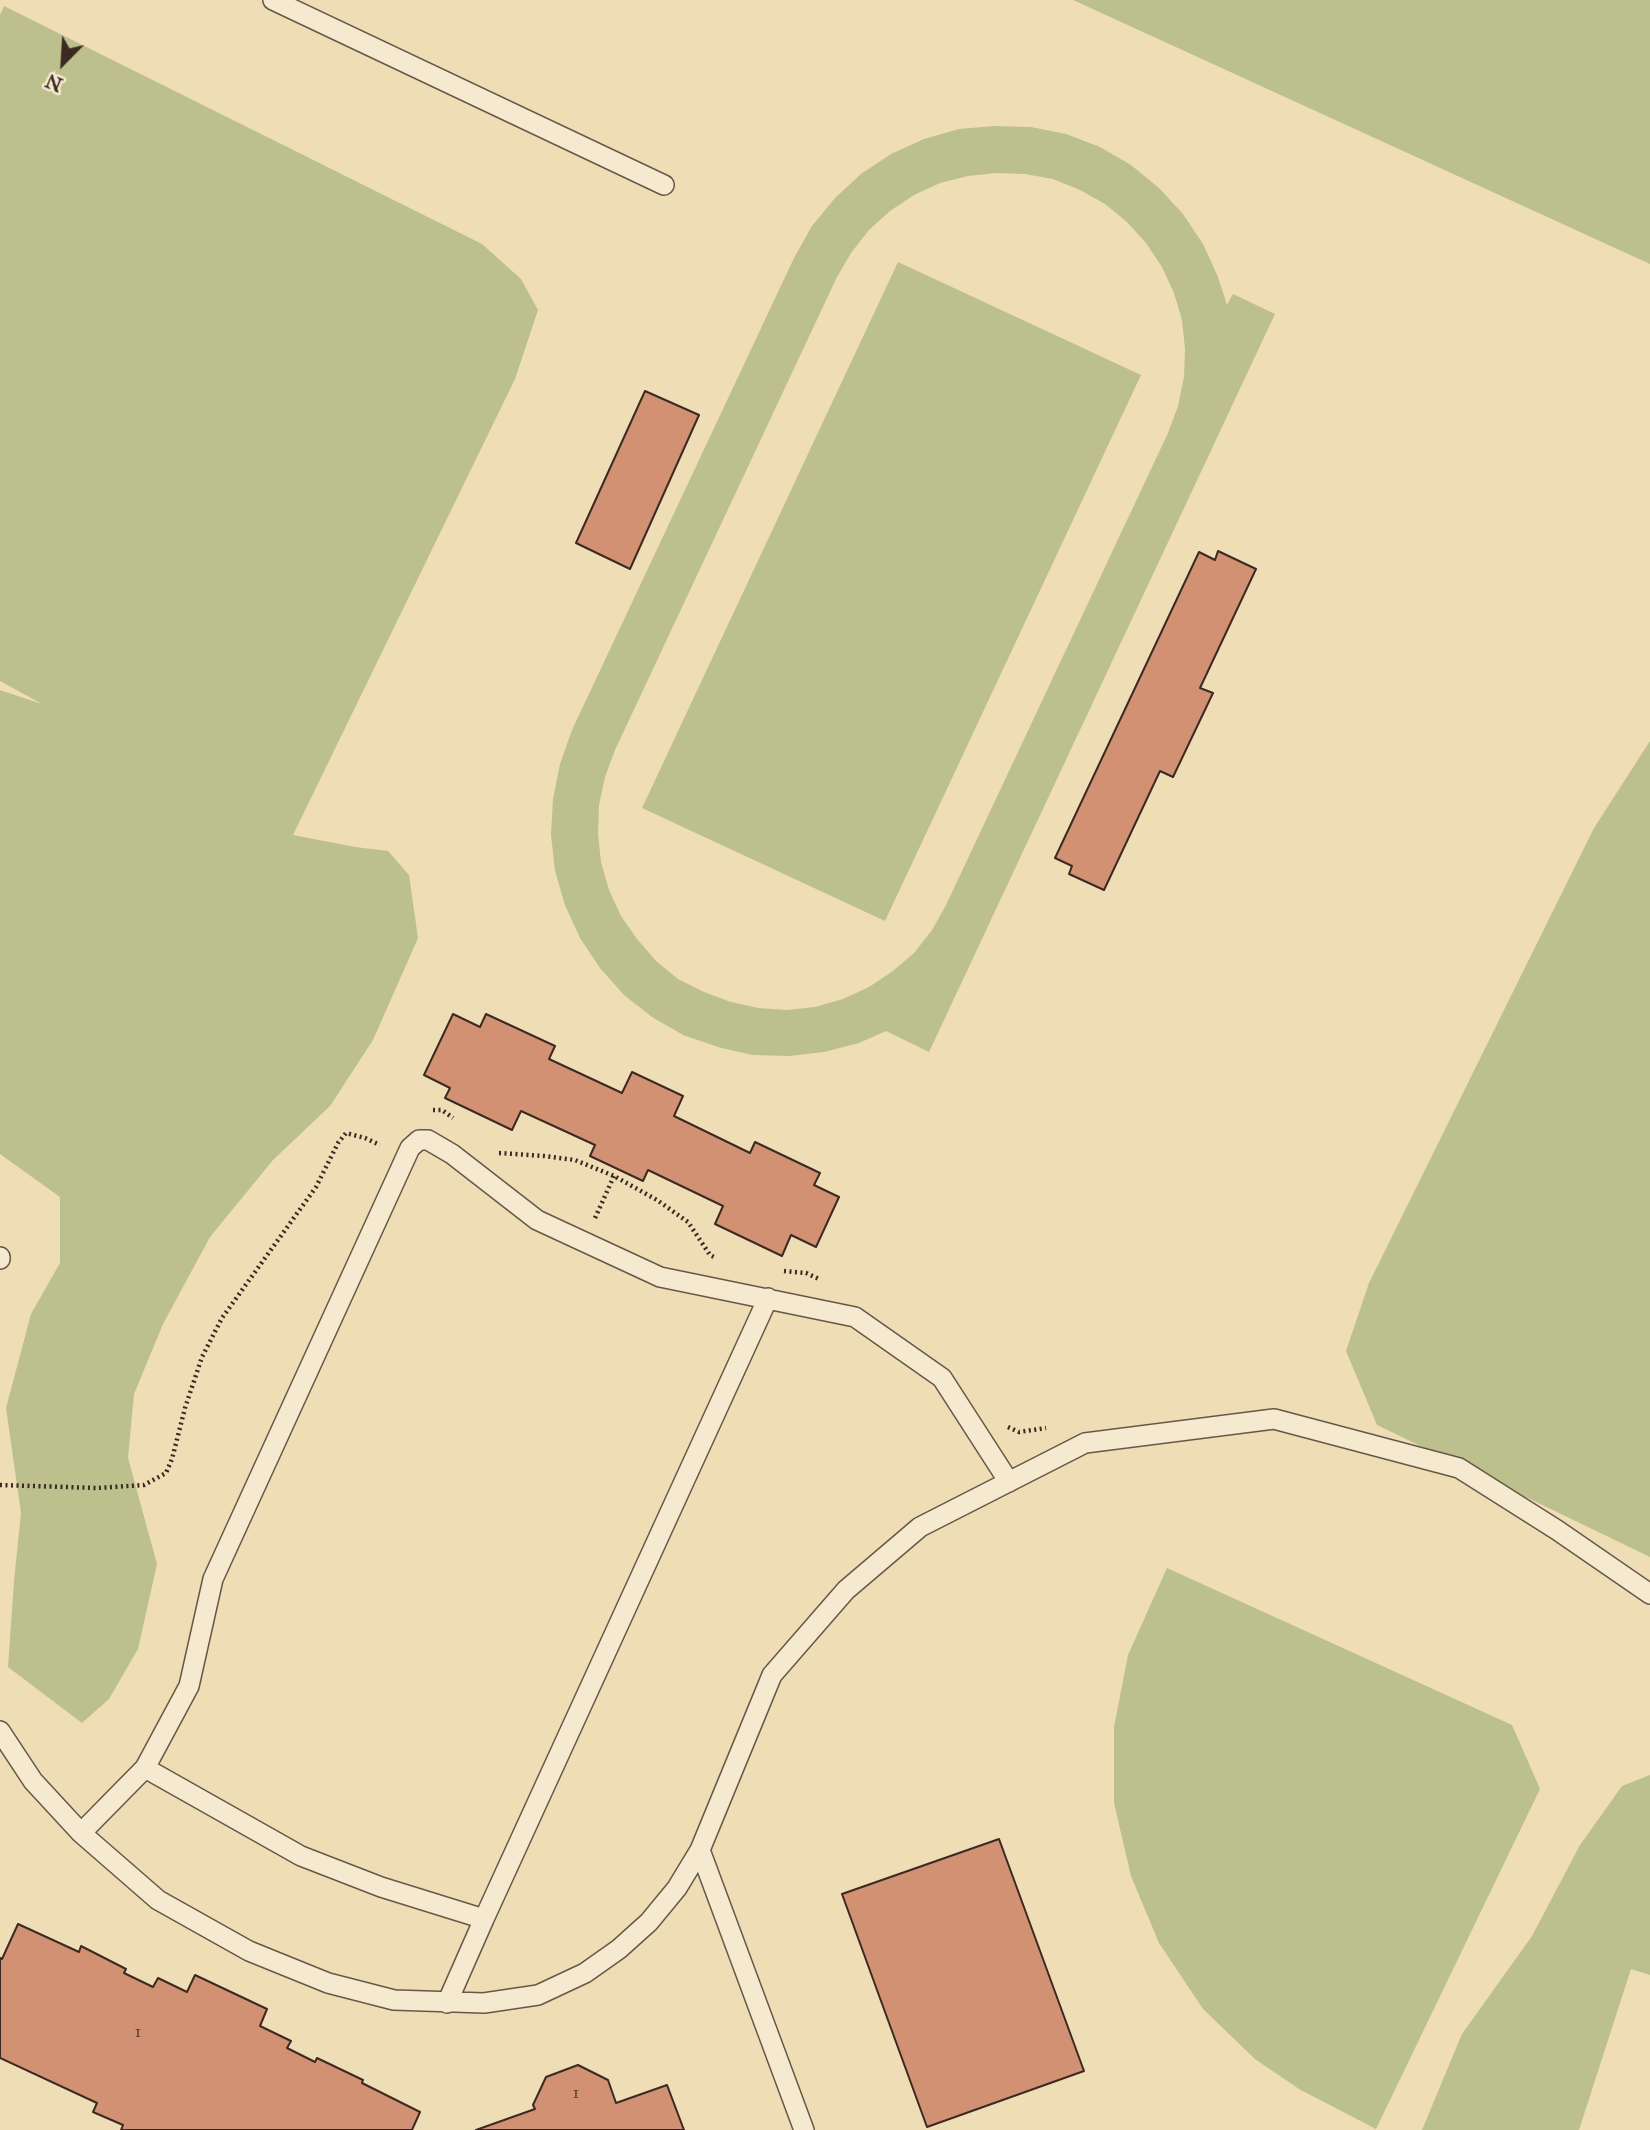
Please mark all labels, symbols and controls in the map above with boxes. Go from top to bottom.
north arrow [28,28,98,98]
text: N [42,69,66,96]
house number: 1 [135,2023,141,2043]
house number: 1 [573,2084,579,2104]

